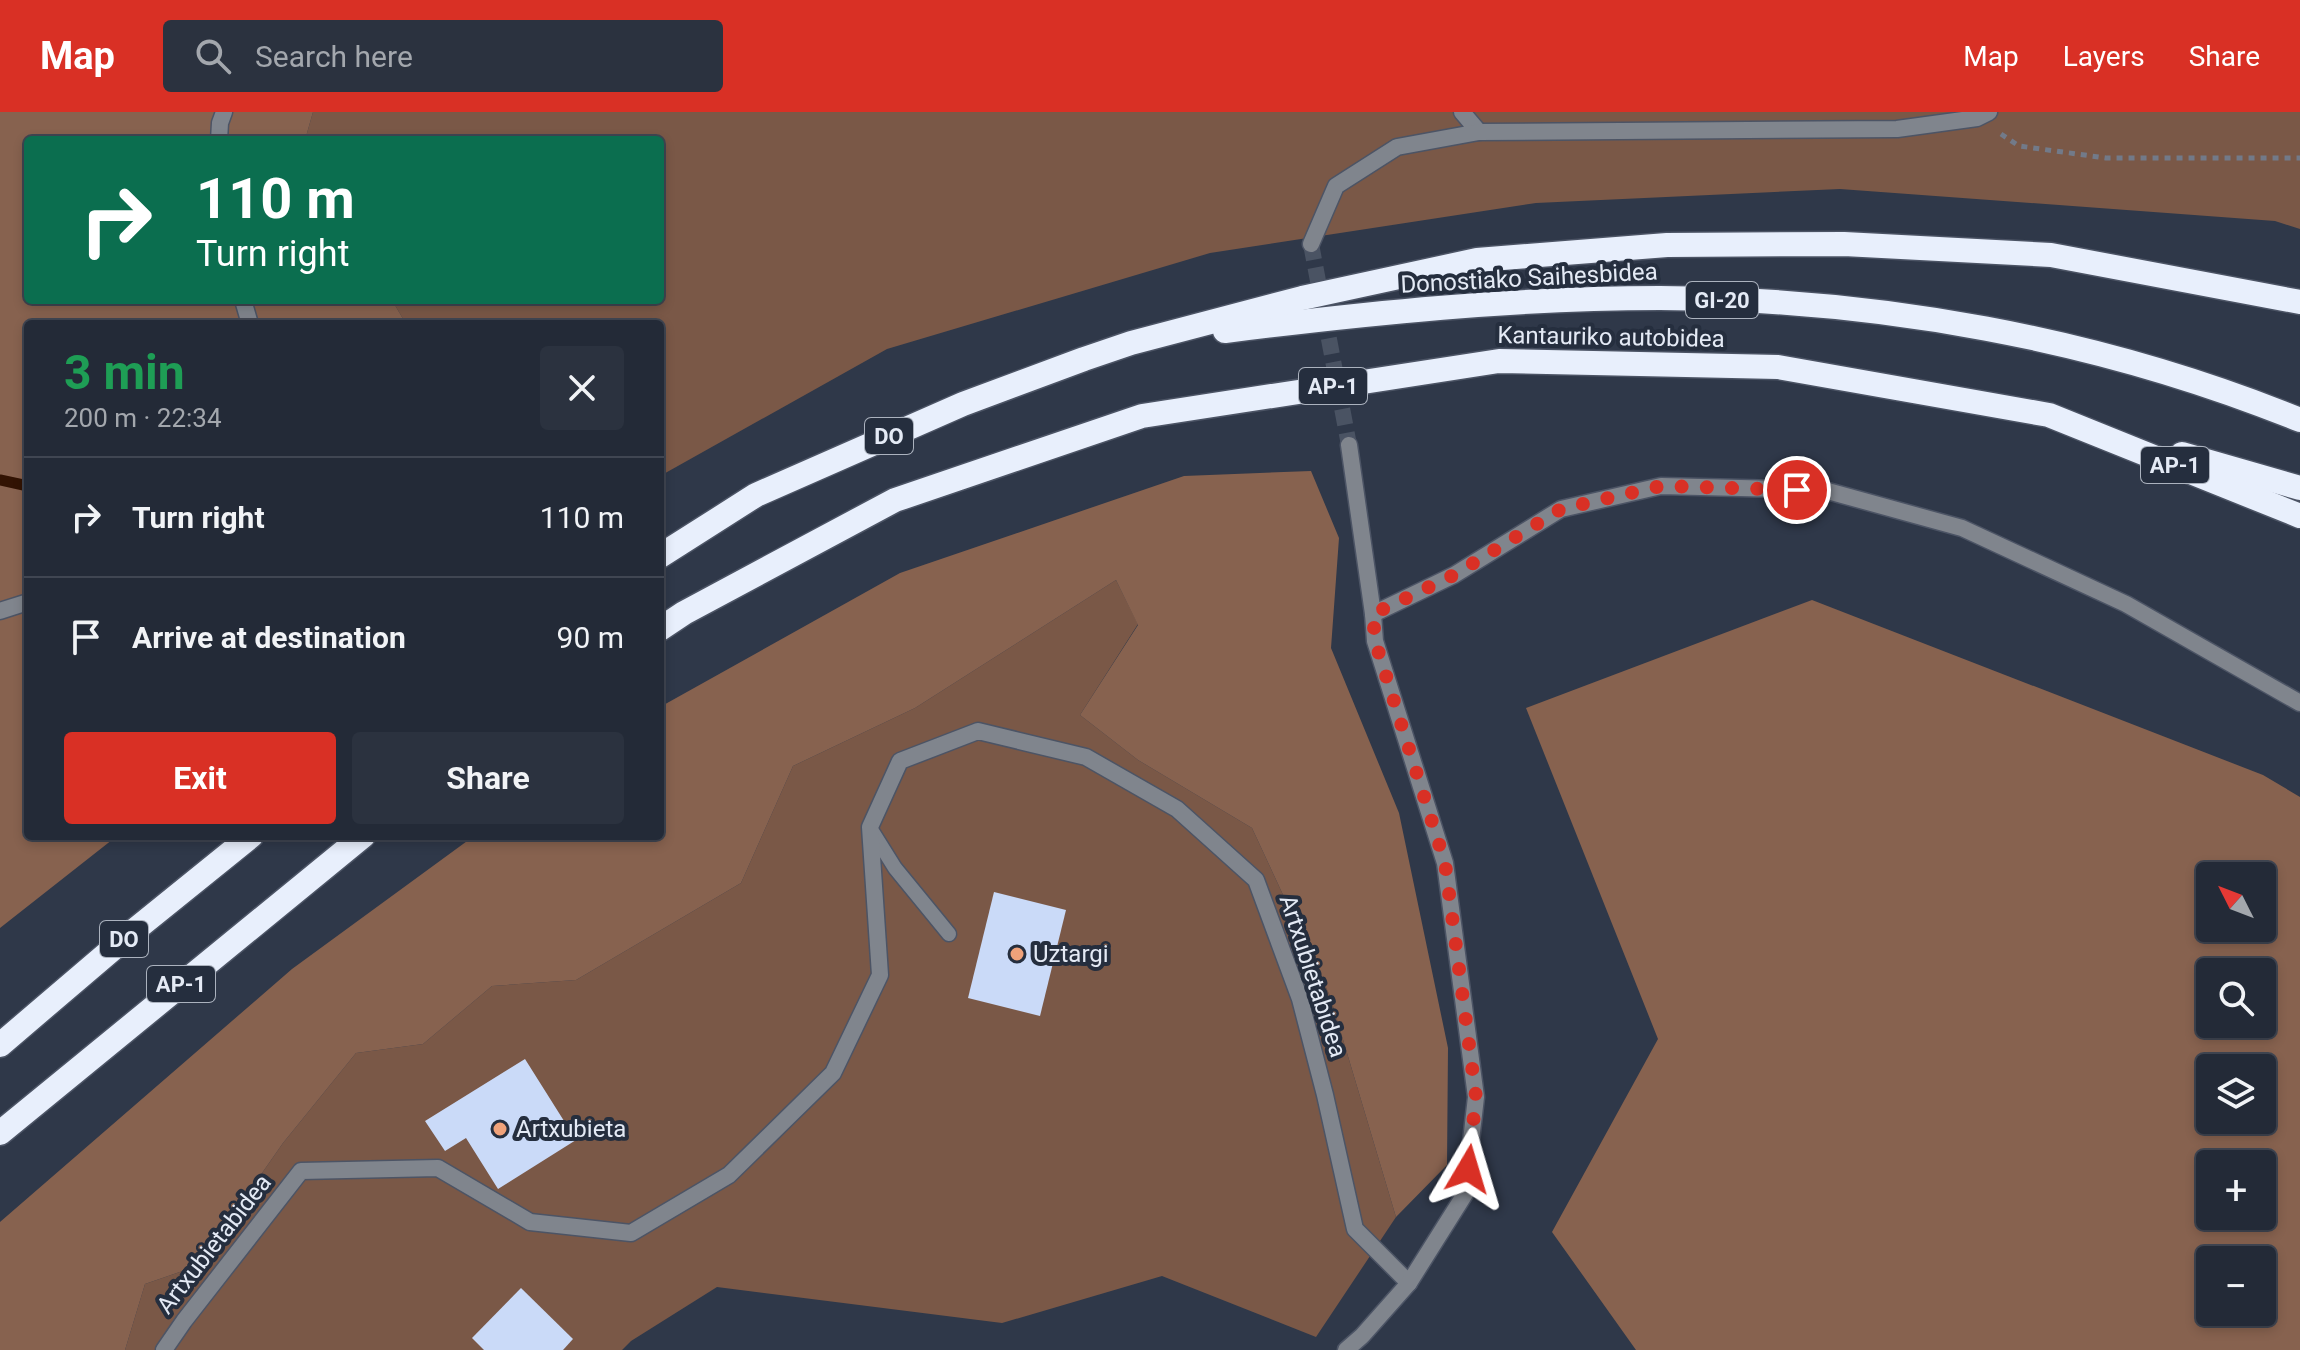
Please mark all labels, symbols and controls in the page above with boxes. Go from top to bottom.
search box [163,20,723,92]
text: Map [40,34,115,78]
icon: search [191,34,235,78]
text: Search here [255,39,413,74]
text: Map [1963,40,2019,73]
text: Layers [2063,40,2145,73]
text: Share [2189,40,2260,73]
text: 110 m [196,166,355,232]
icon: right [64,168,168,272]
text: Turn right [196,233,349,275]
street label: Donostiako Saihesbidea [1400,257,1658,299]
road number: GI-20 [1686,282,1758,318]
street label: Kantauriko autobidea [1497,321,1725,353]
text: 3 min [64,344,185,401]
button: close [540,346,624,430]
road number: AP-1 [1299,368,1367,404]
text: 200 m · 22:34 [64,403,222,433]
road number: DO [865,418,913,454]
road number: AP-1 [2141,447,2209,483]
pin [1763,456,1831,524]
icon: arrive [1775,468,1819,512]
icon: right [64,495,108,539]
text: Turn right [132,500,265,535]
text: 110 m [540,500,624,535]
icon: arrive [64,615,108,659]
text: Arrive at destination [132,620,406,655]
text: 90 m [557,620,624,655]
button: Exit [64,732,336,824]
button: Share [352,732,624,824]
north arrow [2196,862,2276,942]
map controls [2196,862,2276,1326]
street label: Artxubietabidea [1274,891,1352,1061]
road number: DO [100,921,148,957]
place label: Uztargi [1033,940,1109,968]
marker: Uztargi [1008,945,1026,963]
button: search [2196,958,2276,1038]
road number: AP-1 [147,966,215,1002]
button: layers [2196,1054,2276,1134]
place label: Artxubieta [516,1115,626,1143]
marker: Artxubieta [491,1120,509,1138]
position arrow [1426,1127,1510,1211]
button: + [2196,1150,2276,1230]
street label: Artxubietabidea [151,1169,277,1319]
button: − [2196,1246,2276,1326]

